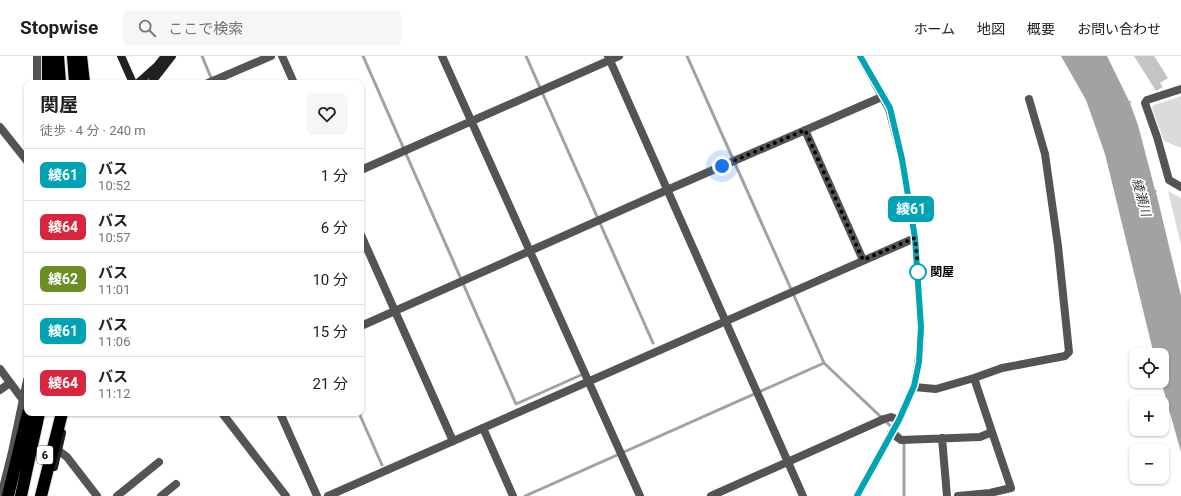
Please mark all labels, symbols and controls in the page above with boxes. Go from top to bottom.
search box [122,10,402,46]
text: Stopwise [20,16,98,39]
icon: search [136,17,158,39]
text: ここで検索 [168,20,243,38]
text: ホーム [913,21,955,37]
text: 地図 [977,21,1005,37]
text: 概要 [1027,21,1055,37]
text: お問い合わせ [1077,21,1161,37]
text: 関屋 [40,93,78,116]
button: heart [306,93,348,135]
text: 徒歩 · 4 分 · 240 m [40,123,146,138]
your location [712,156,732,176]
text: バス [98,160,128,178]
text: 綾61 [48,167,78,183]
text: 1 分 [321,167,348,185]
water label: 綾瀬川 [1129,176,1154,220]
text: 10:52 [98,178,130,193]
line badge: 綾61 [888,196,934,222]
text: 綾61 [896,201,926,217]
text: バス [98,212,128,230]
text: 綾64 [48,219,78,235]
text: 6 分 [321,219,348,237]
text: 10:57 [98,230,130,245]
marker: 関屋 [909,263,927,281]
text: バス [98,264,128,282]
place label: 関屋 [930,265,954,279]
text: 綾62 [48,271,78,287]
text: 10 分 [312,271,348,289]
text: 11:01 [98,282,130,297]
text: バス [98,316,128,334]
text: 綾61 [48,323,78,339]
text: 15 分 [312,323,348,341]
text: 11:06 [98,334,130,349]
map controls [1129,348,1169,484]
button: locate [1129,348,1169,388]
text: バス [98,368,128,386]
text: 綾64 [48,375,78,391]
text: 21 分 [312,375,348,393]
text: 11:12 [98,386,130,401]
button: + [1129,396,1169,436]
button: − [1129,444,1169,484]
road number: 6 [37,446,53,464]

